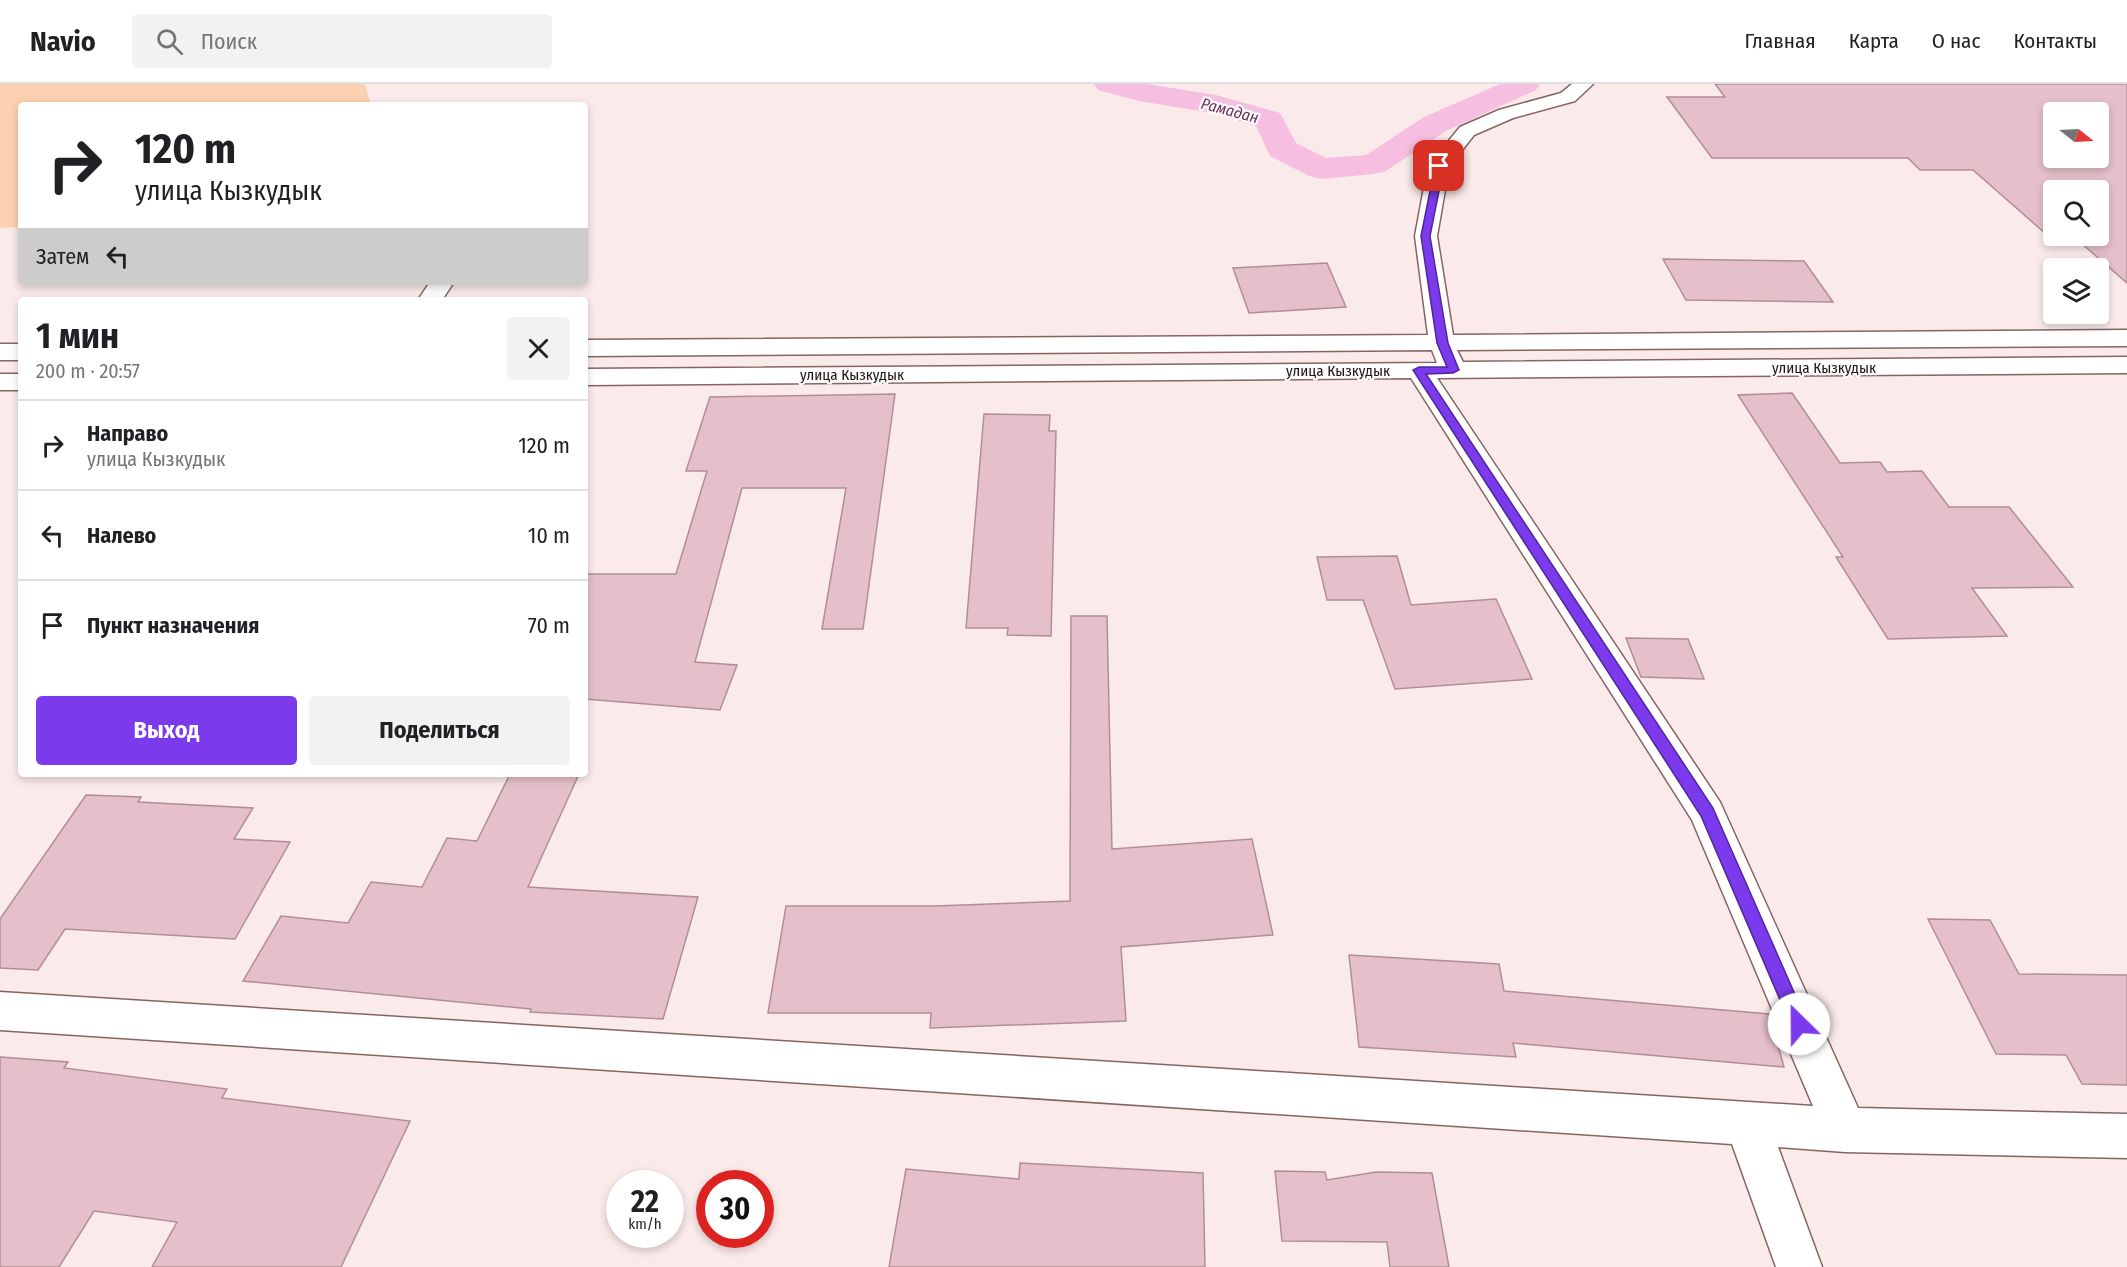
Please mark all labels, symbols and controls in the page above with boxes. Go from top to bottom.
search box [132,14,552,68]
text: Navio [30,25,96,58]
icon: search [153,25,186,58]
text: Поиск [201,28,257,55]
text: Главная [1745,28,1816,54]
text: Карта [1849,28,1899,54]
text: О нас [1932,28,1980,54]
text: Контакты [2013,28,2097,54]
water label: Рамадан [1199,94,1261,127]
north arrow [2043,102,2109,168]
map controls [2043,102,2109,324]
text: 120 m [135,124,236,174]
icon: right [36,126,114,204]
pin [1413,140,1464,191]
icon: arrive [1422,149,1455,182]
text: улица Кызкудык [135,175,322,207]
button: search [2043,180,2109,246]
icon: left [101,240,134,273]
text: Затем [36,243,89,270]
button: layers [2043,258,2109,324]
text: 1 мин [36,314,119,358]
button: close [507,317,570,380]
text: 200 m · 20:57 [36,359,140,383]
street label: улица Кызкудык [1772,359,1876,377]
street label: улица Кызкудык [1286,362,1390,380]
street label: улица Кызкудык [800,366,904,384]
text: Направо [87,420,168,447]
icon: right [36,429,69,462]
text: 120 m [518,432,570,459]
text: улица Кызкудык [87,447,226,471]
icon: left [36,519,69,552]
text: Налево [87,522,156,549]
text: 10 m [528,522,570,549]
icon: arrive [36,609,69,642]
text: Пункт назначения [87,612,259,639]
text: 70 m [528,612,570,639]
button: Выход [36,696,297,765]
button: Поделиться [309,696,570,765]
position arrow [1767,992,1831,1056]
speed limit sign: 30 [696,1170,774,1248]
text: 22 [631,1184,659,1220]
text: km/h [628,1215,662,1233]

